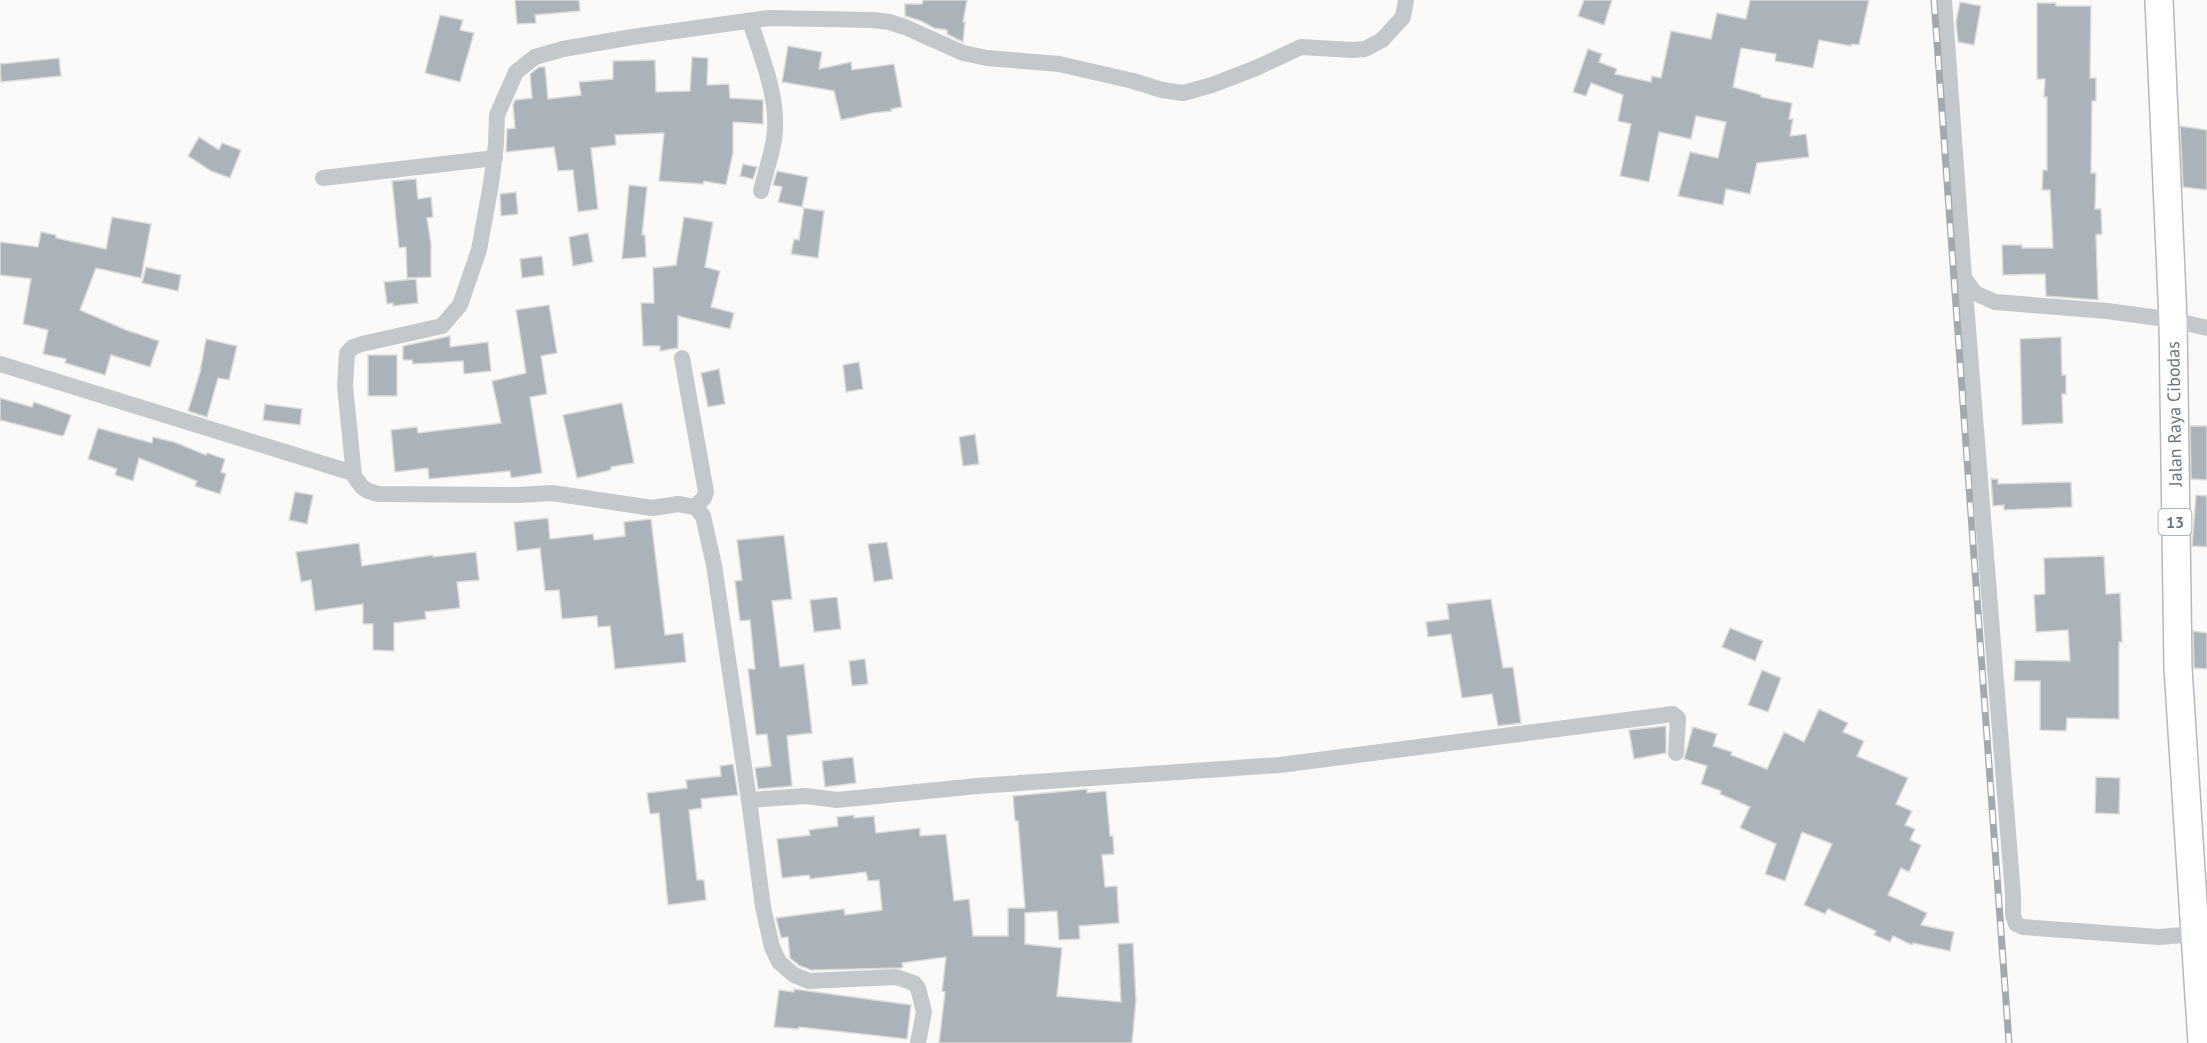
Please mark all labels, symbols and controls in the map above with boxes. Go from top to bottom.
street label: Jalan Raya Cibodas [2161,341,2187,488]
road number: 13 [2158,509,2192,535]

